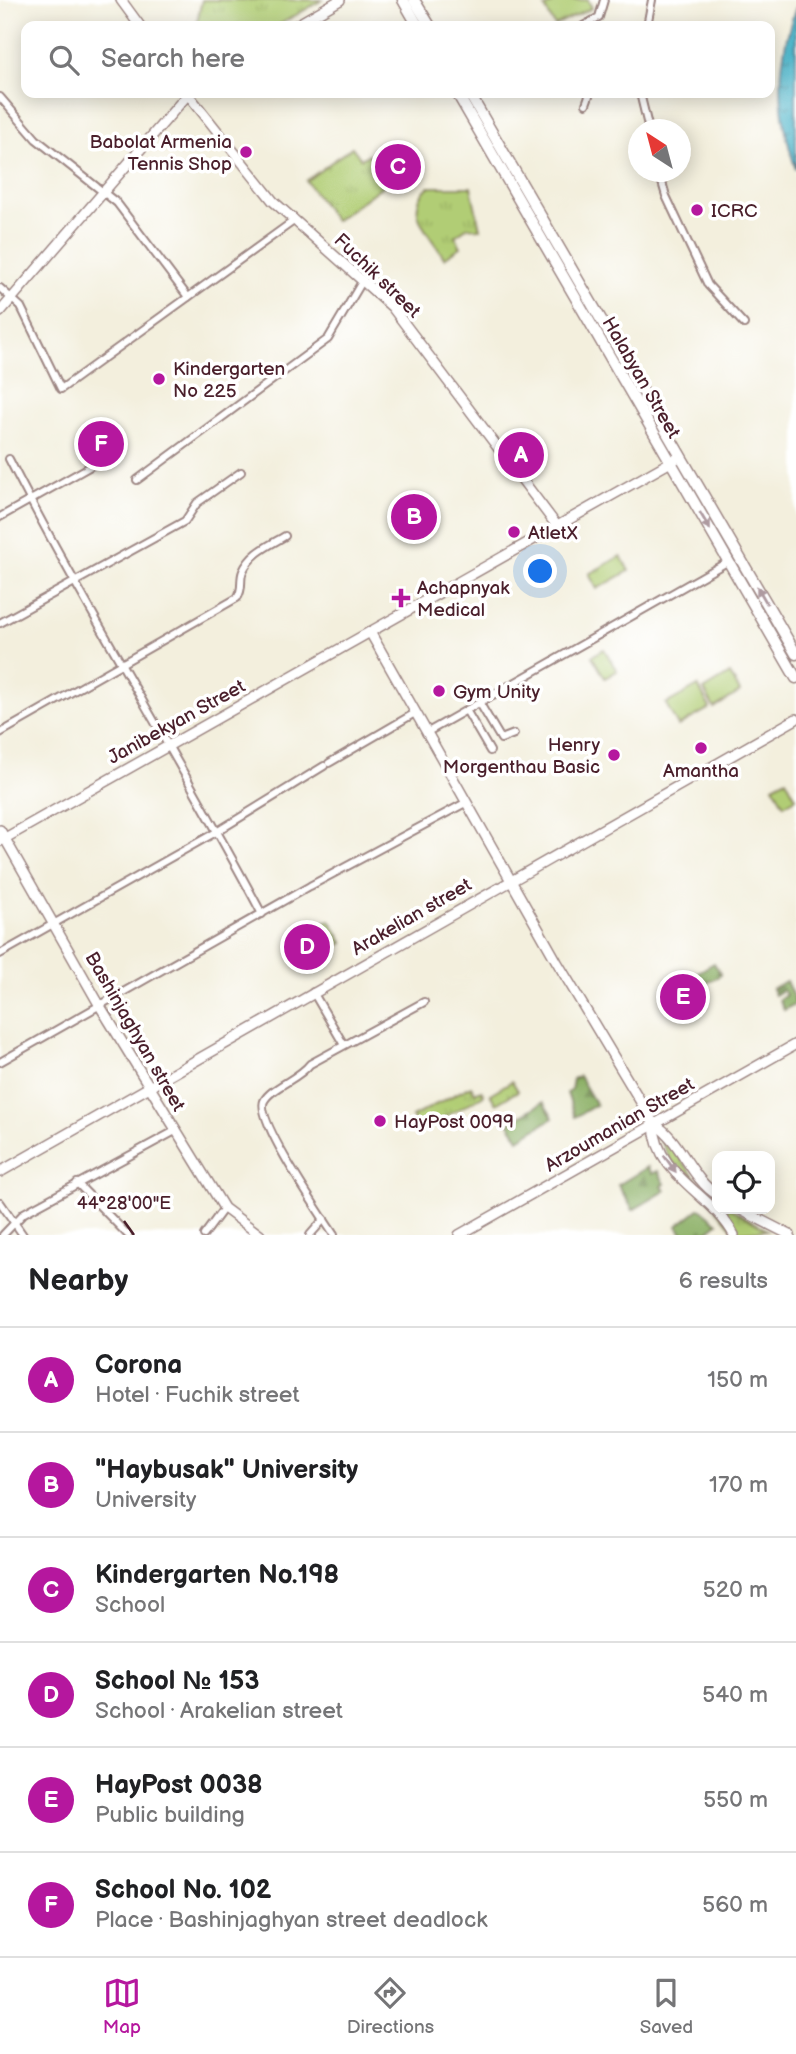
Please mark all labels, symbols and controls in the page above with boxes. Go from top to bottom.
search box [21,21,775,98]
icon: search [45,41,83,79]
text: Search here [101,44,245,75]
north arrow [628,119,691,182]
place label: Babolat Armenia Tennis Shop [90,131,232,176]
pin: C [375,141,421,193]
marker: Babolat Armenia Tennis Shop [238,144,254,160]
place label: ICRC [711,200,757,223]
marker: ICRC [689,202,705,218]
street label: Fuchik street [329,229,425,323]
street label: Halabyan Street [597,313,685,443]
place label: Kindergarten No 225 [173,358,285,403]
marker: Kindergarten No 225 [151,371,167,387]
pin: F [78,418,124,470]
pin: A [498,429,544,481]
pin: B [391,491,437,543]
one-way arrow [699,511,711,531]
place label: AtletX [528,522,578,545]
marker: AtletX [506,524,522,540]
your location [523,554,557,588]
place label: Achapnyak Medical [417,577,510,622]
one-way arrow [755,585,768,604]
marker: Achapnyak Medical [391,588,411,608]
street label: Janibekyan Street [104,675,250,770]
place label: Gym Unity [453,681,541,704]
marker: Gym Unity [431,683,447,699]
place label: Henry Morgenthau Basic [443,734,600,779]
marker: Amantha [693,740,709,756]
marker: Henry Morgenthau Basic [606,747,622,763]
place label: Amantha [663,760,739,783]
street label: Arakelian street [348,874,476,961]
pin: D [284,921,330,973]
street label: Bashinjaghyan street [80,948,190,1116]
pin: E [660,971,706,1023]
street label: Arzoumanian Street [541,1073,699,1177]
place label: HayPost 0099 [394,1111,514,1134]
marker: HayPost 0099 [372,1113,388,1129]
map controls [712,1151,775,1214]
button: locate [712,1151,775,1214]
one-way arrow [662,1155,676,1173]
text: 44°28'00"E [77,1193,171,1214]
text: Nearby [28,1263,128,1299]
text: 6 results [679,1267,768,1295]
text: Corona [95,1350,182,1381]
text: A [44,1366,58,1394]
text: 150 m [707,1366,768,1394]
text: Hotel · Fuchik street [95,1381,299,1409]
text: "Haybusak" University [95,1455,358,1486]
text: B [43,1471,59,1499]
text: 170 m [709,1471,768,1499]
text: University [95,1486,196,1514]
text: Kindergarten No.198 [95,1560,339,1591]
text: C [43,1576,59,1604]
text: 520 m [702,1576,768,1604]
text: School [95,1591,165,1619]
text: School № 153 [95,1666,260,1697]
text: D [43,1681,59,1709]
text: 540 m [702,1681,768,1709]
text: School · Arakelian street [95,1697,343,1725]
text: HayPost 0038 [95,1770,263,1801]
text: E [44,1786,58,1814]
text: 550 m [703,1786,768,1814]
text: Public building [95,1801,245,1829]
text: School No. 102 [95,1875,271,1906]
text: F [44,1891,58,1919]
text: 560 m [702,1891,768,1919]
text: Place · Bashinjaghyan street deadlock [95,1906,487,1934]
tab: Map [103,1974,141,2039]
tab: Directions [347,1974,434,2039]
tab: Saved [640,1974,693,2039]

